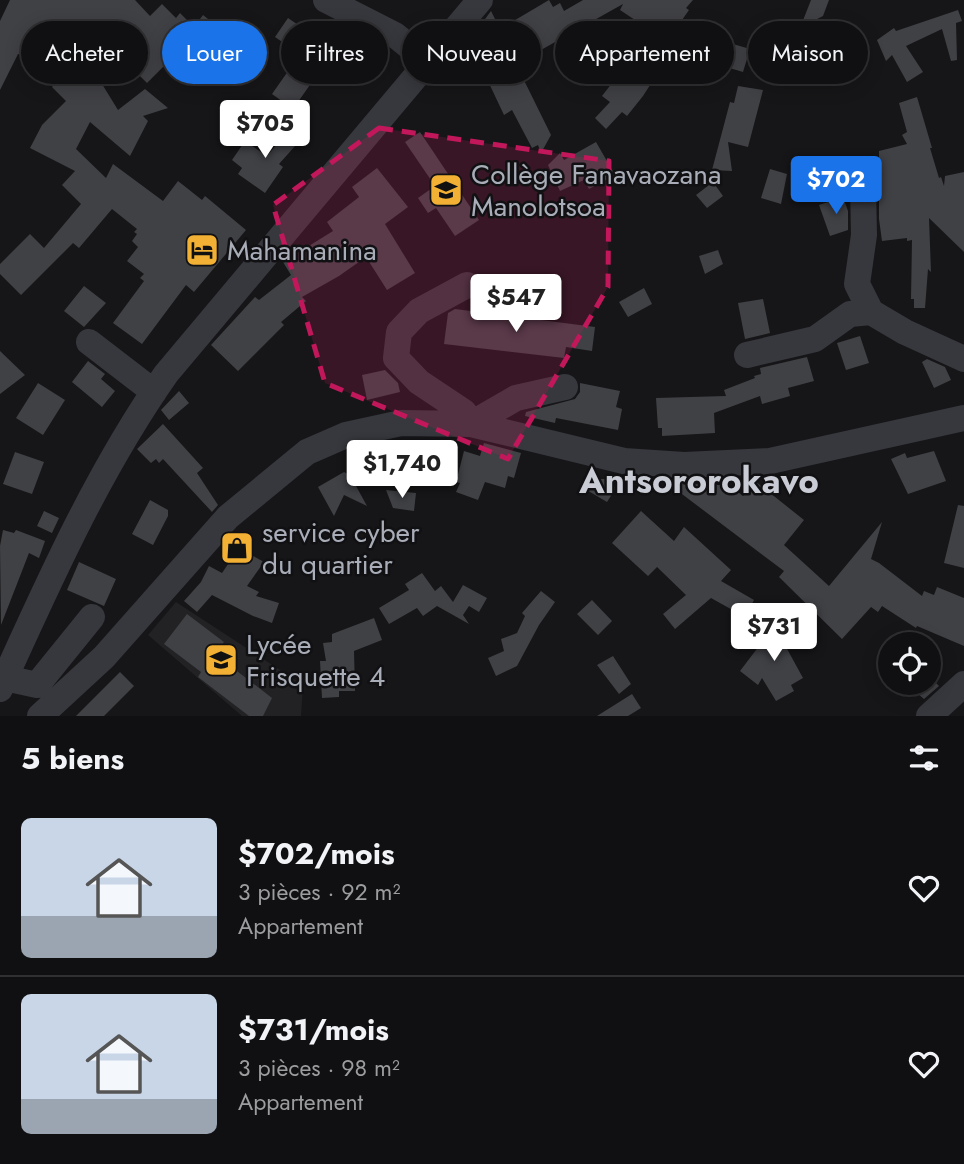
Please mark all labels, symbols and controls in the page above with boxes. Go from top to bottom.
chip: Acheter [21,21,148,84]
chip: Louer [162,21,267,84]
chip: Filtres [281,21,388,84]
chip: Nouveau [402,21,541,84]
chip: Appartement [555,21,734,84]
chip: Maison [748,21,868,84]
pin: $705 [224,100,306,160]
text: $705 [236,106,294,140]
place label: Collège Fanavaozana Manolotsoa [471,154,721,227]
pin: $702 [795,156,877,216]
text: $702 [807,162,865,196]
school or university icon: Collège Fanavaozana Manolotsoa [427,171,465,209]
place label: Mahamanina [227,230,377,271]
hotel icon: Mahamanina [183,231,221,269]
pin: $547 [475,274,557,334]
text: $547 [486,280,546,314]
pin: $1,740 [345,440,459,500]
text: $1,740 [363,446,441,480]
district label: Antsororokavo [578,456,819,506]
place label: service cyber du quartier [262,512,420,585]
shop icon: service cyber du quartier [218,529,256,567]
pin: $731 [733,604,815,663]
text: $731 [747,609,801,643]
place label: Lycée Frisquette 4 [246,624,385,697]
map controls [878,632,941,695]
button: locate [878,632,941,695]
school or university icon: Lycée Frisquette 4 [202,641,240,679]
text: 5 biens [21,737,124,780]
icon: filters [905,739,943,777]
text: $702/mois [238,832,395,875]
icon: home [77,846,161,930]
icon: heart [905,869,943,907]
text: 3 pièces · 92 m² [238,875,400,909]
text: Appartement [238,909,363,943]
text: $731/mois [238,1008,389,1051]
icon: home [77,1022,161,1106]
icon: heart [905,1045,943,1083]
text: 3 pièces · 98 m² [238,1051,400,1085]
text: Appartement [238,1085,363,1119]

